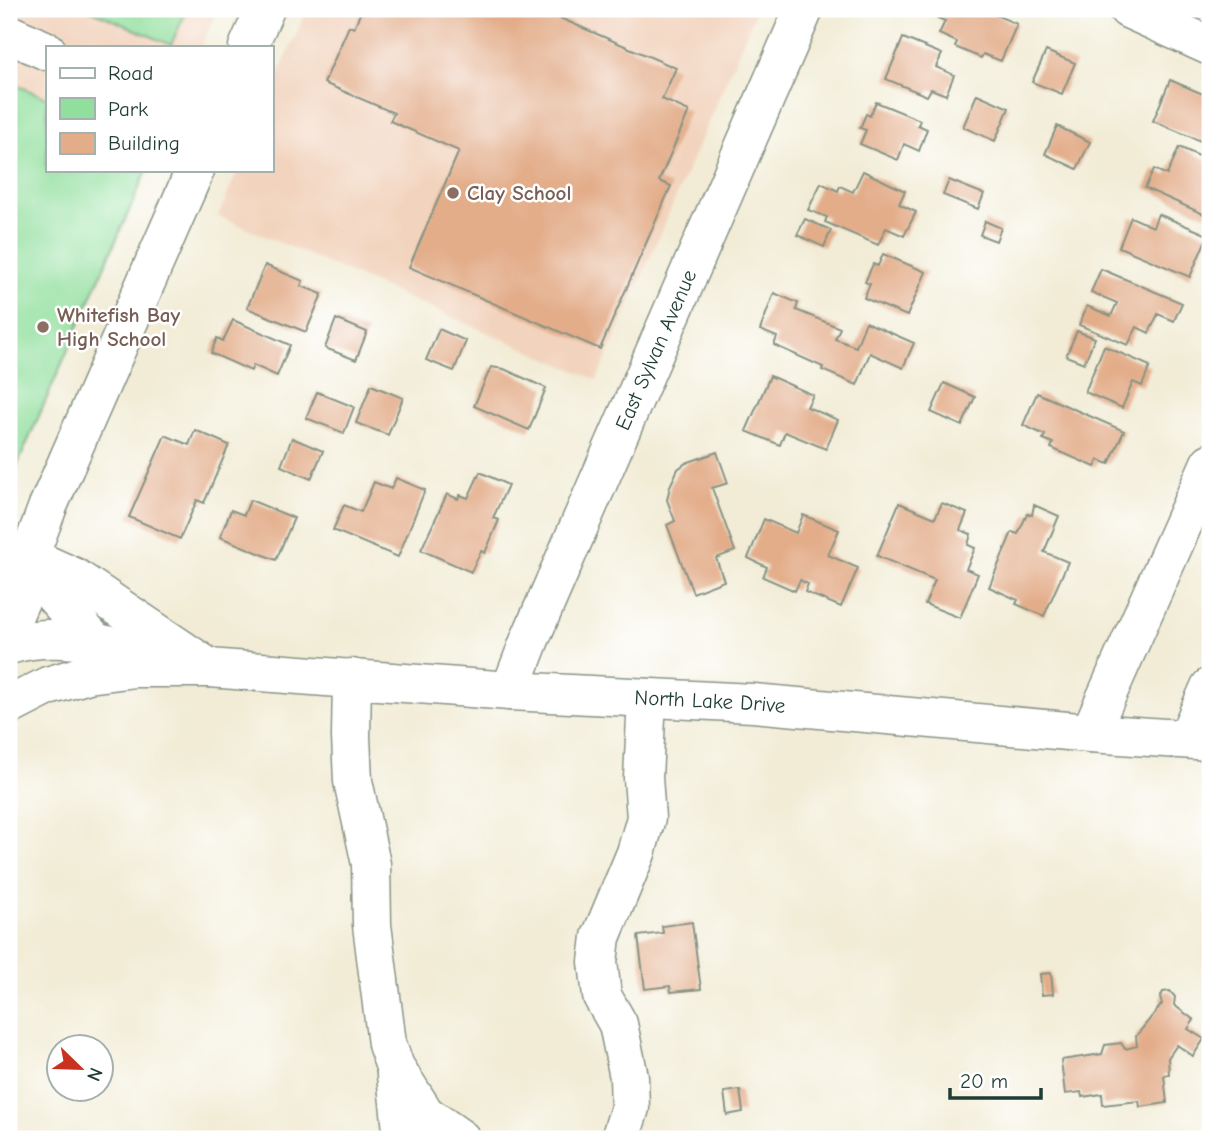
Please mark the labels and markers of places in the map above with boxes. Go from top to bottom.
place label: Clay School [467,181,571,205]
marker: Clay School [445,185,461,201]
place label: Whitefish Bay High School [57,303,181,351]
marker: Whitefish Bay High School [35,319,51,335]

